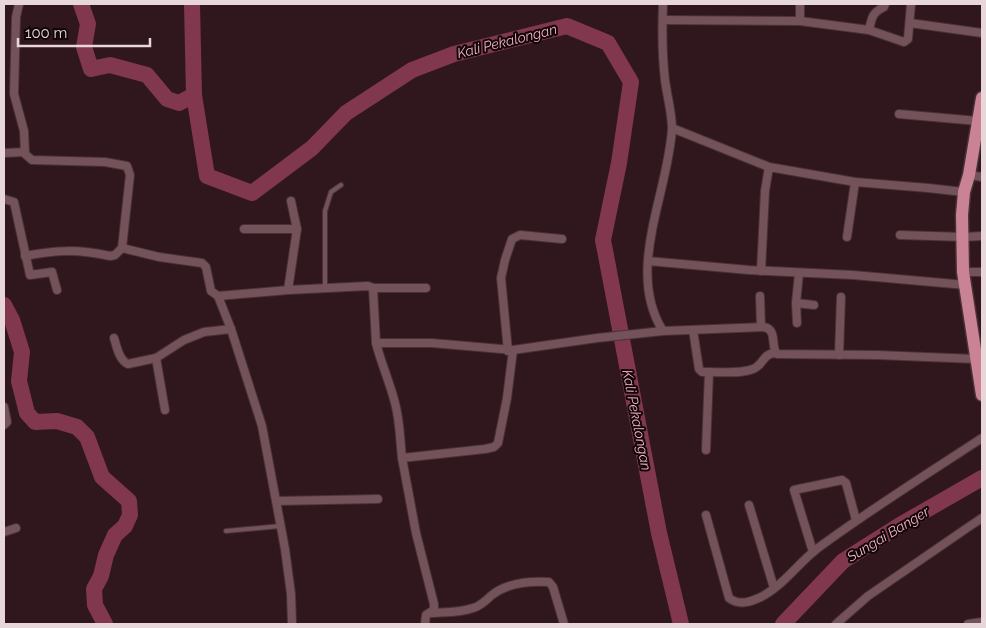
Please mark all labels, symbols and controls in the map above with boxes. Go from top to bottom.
scale bar [18,15,150,47]
water label: Kali Pekalongan [455,21,559,61]
text: 100 m [25,24,67,42]
water label: Kali Pekalongan [619,368,655,472]
water label: Sungai Banger [843,503,933,565]

